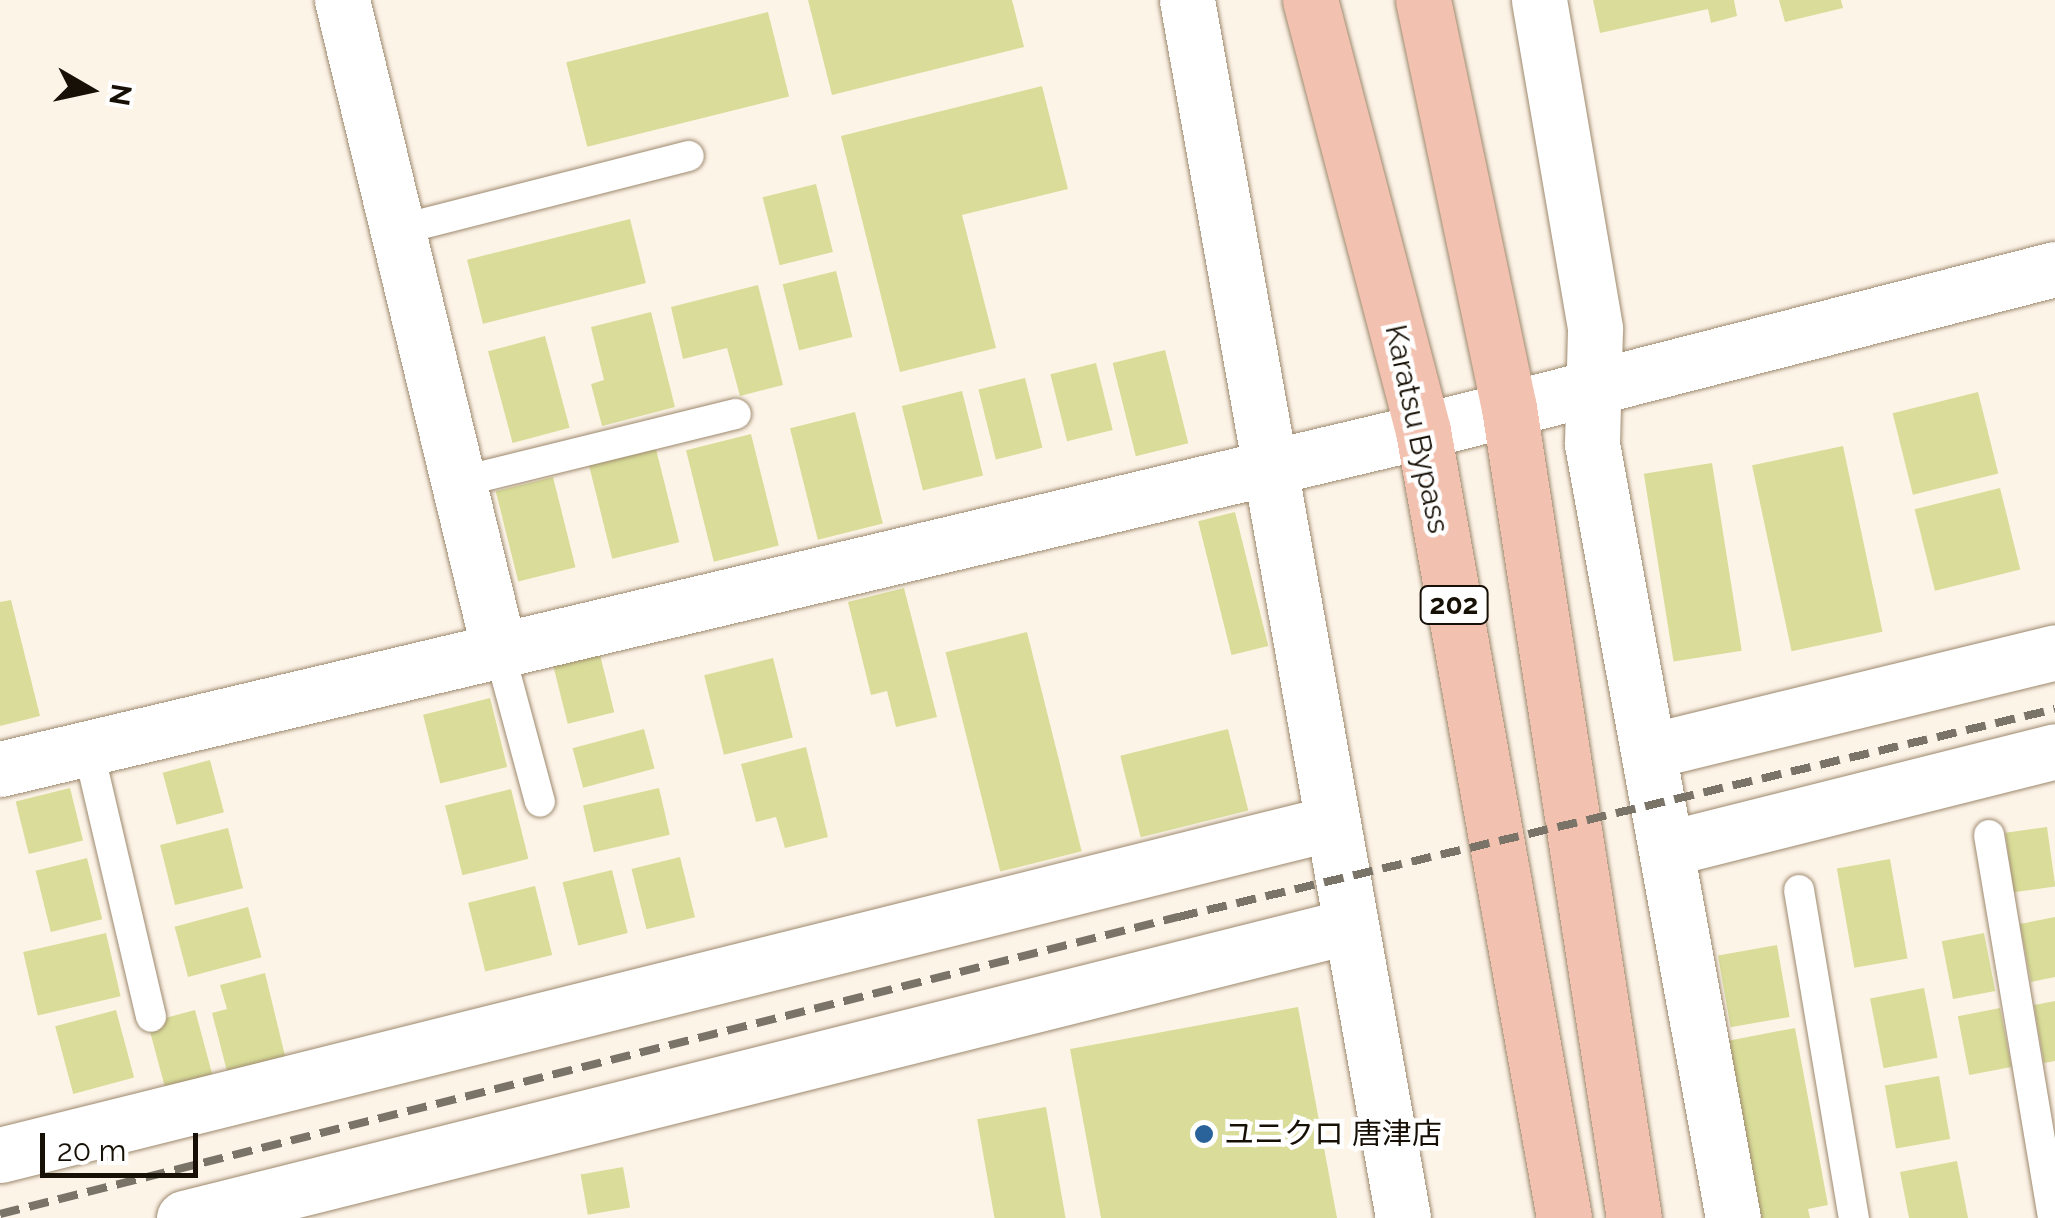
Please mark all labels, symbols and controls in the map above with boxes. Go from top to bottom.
north arrow [40,40,140,140]
text: N [102,82,138,108]
street label: Karatsu Bypass [1377,321,1457,537]
road number: 202 [1419,582,1489,628]
scale bar [45,1113,202,1175]
place label: ユニクロ 唐津店 [1224,1116,1442,1152]
marker: ユニクロ 唐津店 [1193,1123,1215,1145]
text: 20 m [57,1133,126,1168]

